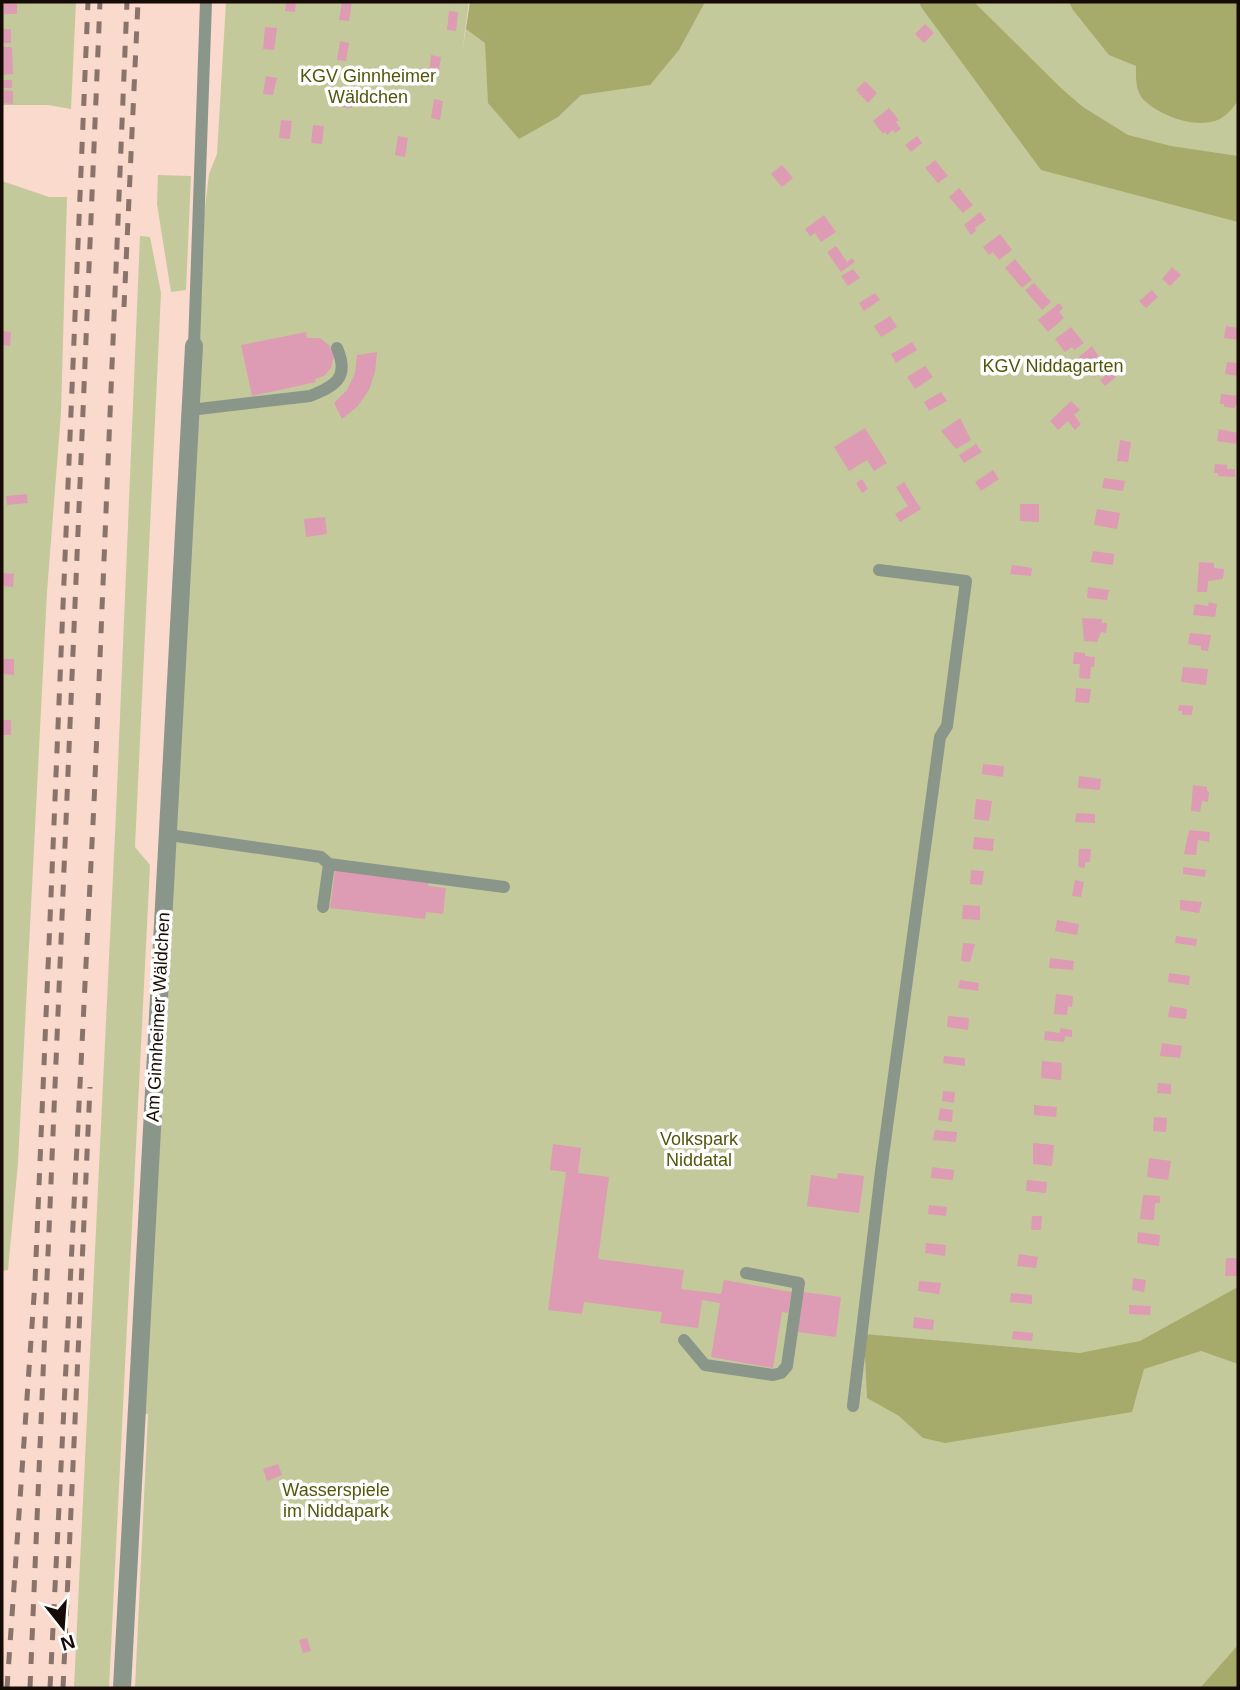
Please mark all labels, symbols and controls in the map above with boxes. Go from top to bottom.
park label: KGV Ginnheimer Wäldchen [300,66,436,107]
park label: KGV Niddagarten [982,356,1124,376]
street label: Am Ginnheimer Wäldchen [143,912,173,1122]
park label: Volkspark Niddatal [660,1129,739,1170]
park label: Wasserspiele im Niddapark [282,1480,390,1521]
north arrow [28,1592,98,1662]
text: N [58,1631,77,1655]

